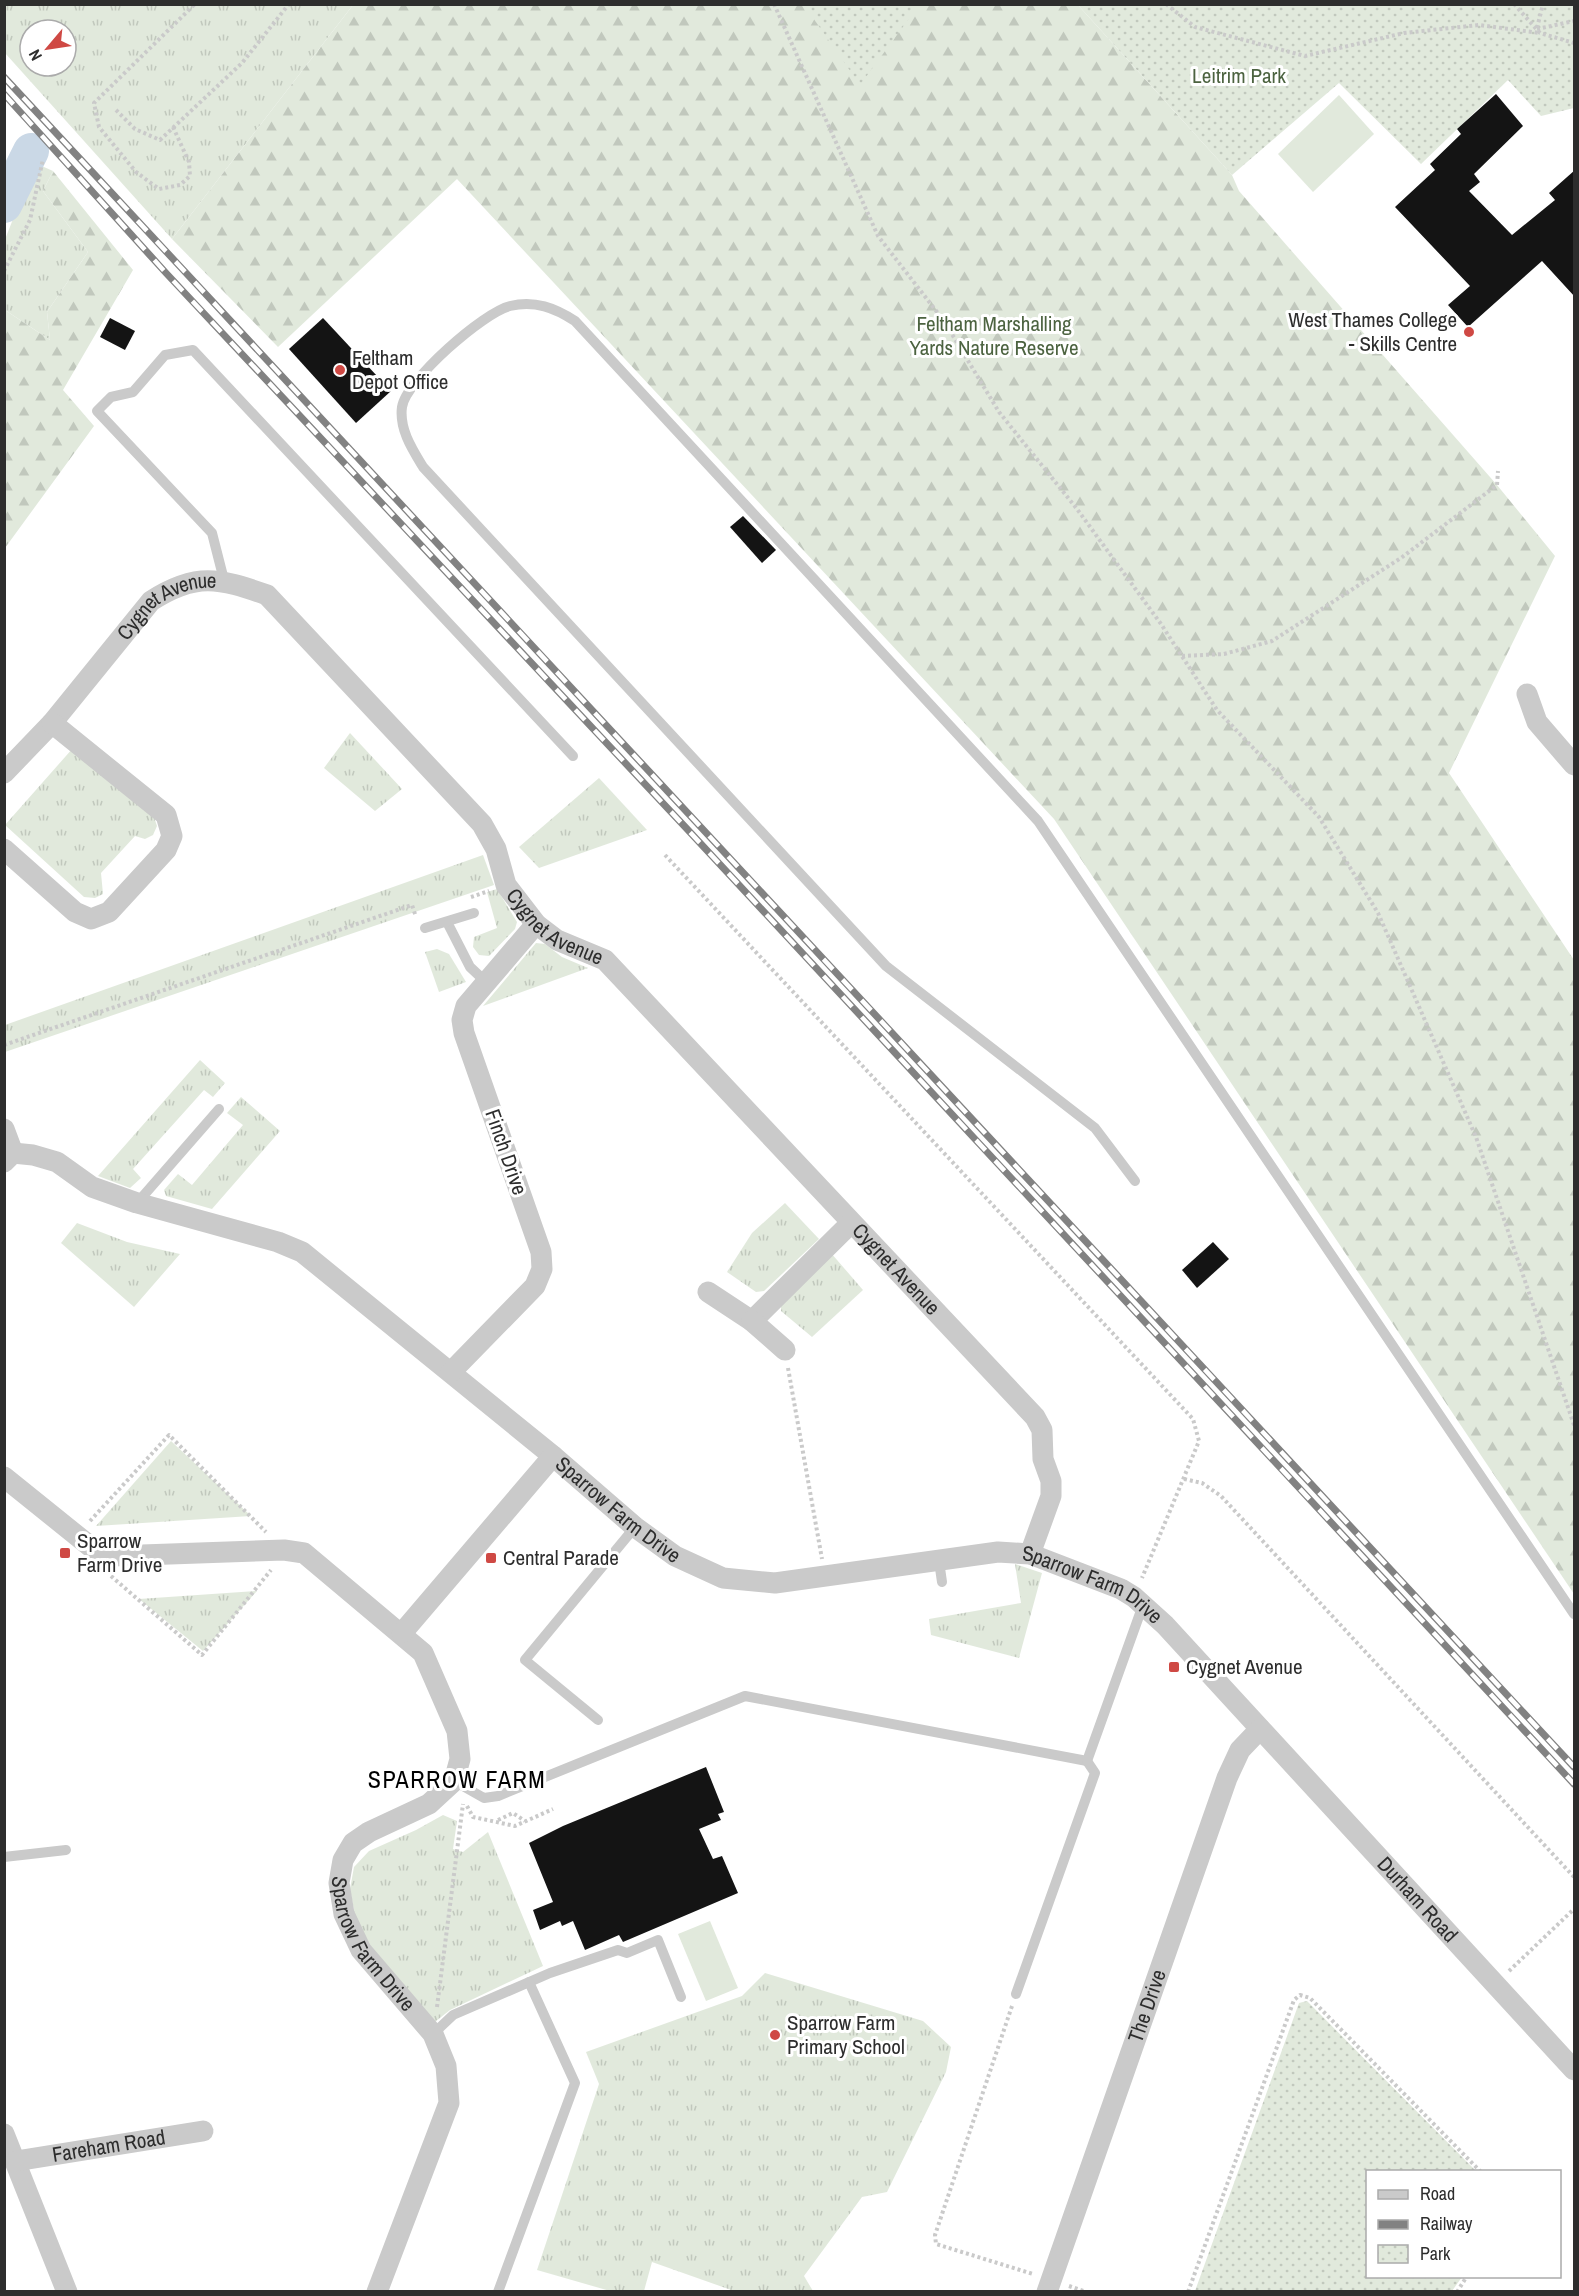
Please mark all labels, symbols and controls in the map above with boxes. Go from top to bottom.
north arrow [18,18,78,78]
text: N [23,46,47,65]
park label: Leitrim Park [1192,61,1286,90]
place label: West Thames College - Skills Centre [1288,305,1457,358]
park label: Feltham Marshalling Yards Nature Reserve [909,309,1079,362]
marker: West Thames College - Skills Centre [1462,325,1476,339]
place label: Feltham Depot Office [352,343,448,396]
marker: Feltham Depot Office [333,363,347,377]
street label: Cygnet Avenue [110,566,217,646]
street label: Cygnet Avenue [500,882,608,972]
street label: Finch Drive [478,1105,535,1199]
street label: Cygnet Avenue [846,1216,947,1321]
street label: Sparrow Farm Drive [550,1450,687,1570]
place label: Sparrow Farm Drive [77,1526,162,1579]
street label: Sparrow Farm Drive [1022,1539,1169,1630]
place label: Central Parade [503,1543,619,1572]
marker: Sparrow Farm Drive [58,1546,72,1560]
marker: Central Parade [484,1551,498,1565]
place label: Cygnet Avenue [1186,1652,1303,1681]
marker: Cygnet Avenue [1167,1660,1181,1674]
district label: SPARROW FARM [368,1763,546,1795]
street label: Durham Road [1371,1850,1465,1949]
street label: Sparrow Farm Drive [324,1874,422,2017]
street label: The Drive [1120,1965,1173,2046]
place label: Sparrow Farm Primary School [787,2008,905,2061]
marker: Sparrow Farm Primary School [768,2028,782,2042]
street label: Fareham Road [50,2122,167,2169]
legend [1366,2170,1561,2278]
text: Road [1420,2181,1455,2206]
text: Railway [1420,2211,1473,2236]
text: Park [1420,2241,1451,2266]

